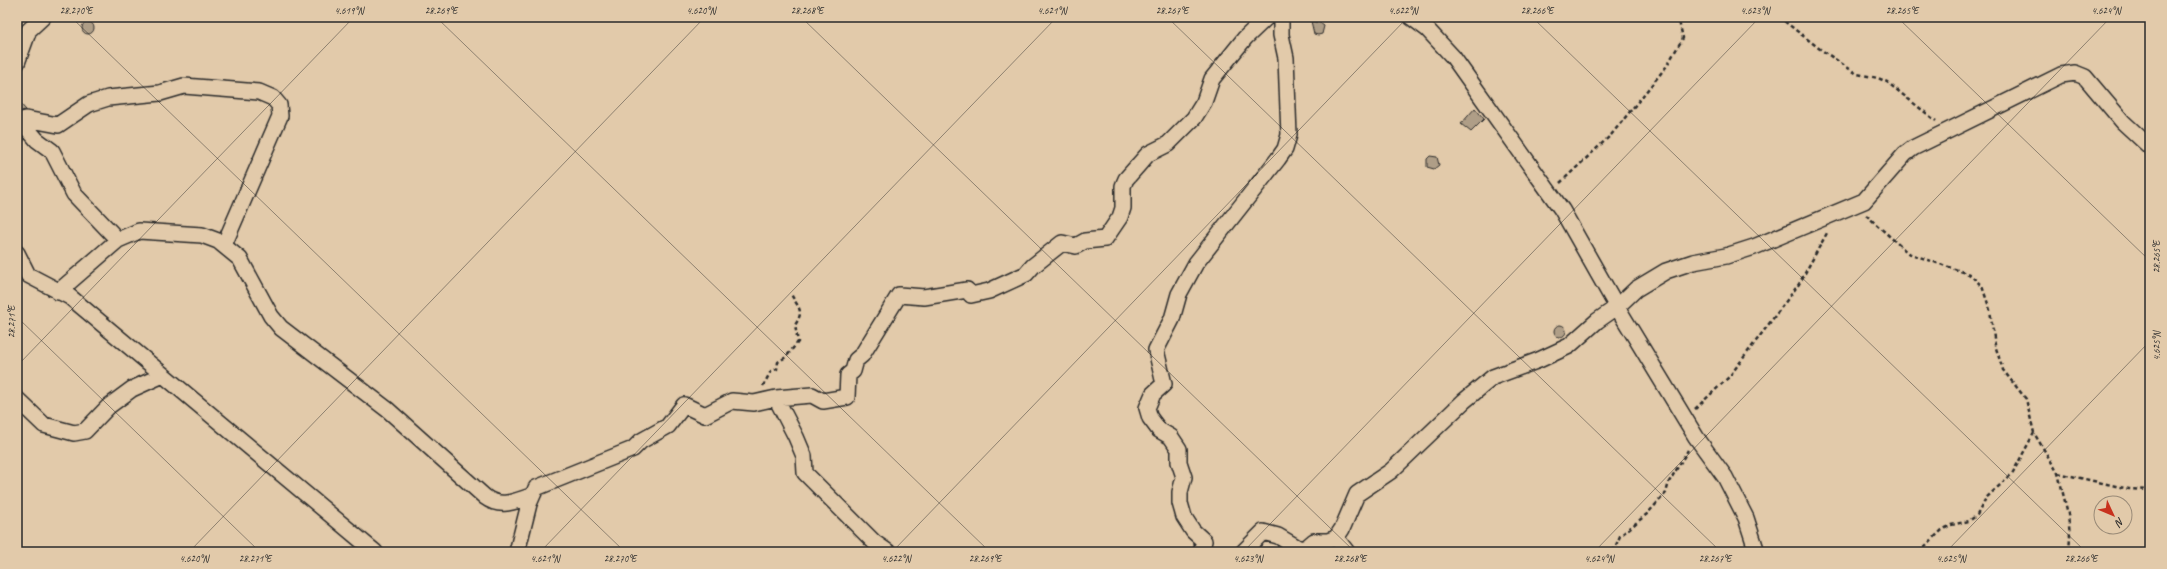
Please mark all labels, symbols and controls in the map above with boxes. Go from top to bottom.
text: 28.270°E [60,4,94,17]
text: 4.619°N [335,4,365,17]
text: 28.269°E [425,4,459,17]
text: 4.620°N [687,4,717,17]
text: 28.268°E [791,4,825,17]
text: 4.621°N [1038,4,1068,17]
text: 28.267°E [1156,4,1190,17]
text: 4.622°N [1389,4,1419,17]
text: 28.266°E [1521,4,1555,17]
text: 4.623°N [1741,4,1771,17]
text: 28.265°E [1886,4,1920,17]
text: 4.624°N [2092,4,2122,17]
text: 28.265°E [2150,239,2163,273]
text: 28.271°E [5,304,18,338]
text: 4.625°N [2150,330,2163,360]
north arrow [2093,495,2133,535]
text: N [2111,515,2128,531]
text: 4.620°N [180,552,210,565]
text: 28.271°E [239,552,273,565]
text: 4.621°N [531,552,561,565]
text: 28.270°E [604,552,638,565]
text: 4.622°N [882,552,912,565]
text: 28.269°E [969,552,1003,565]
text: 4.623°N [1234,552,1264,565]
text: 28.268°E [1334,552,1368,565]
text: 4.624°N [1585,552,1615,565]
text: 28.267°E [1699,552,1733,565]
text: 4.625°N [1937,552,1967,565]
text: 28.266°E [2065,552,2099,565]

